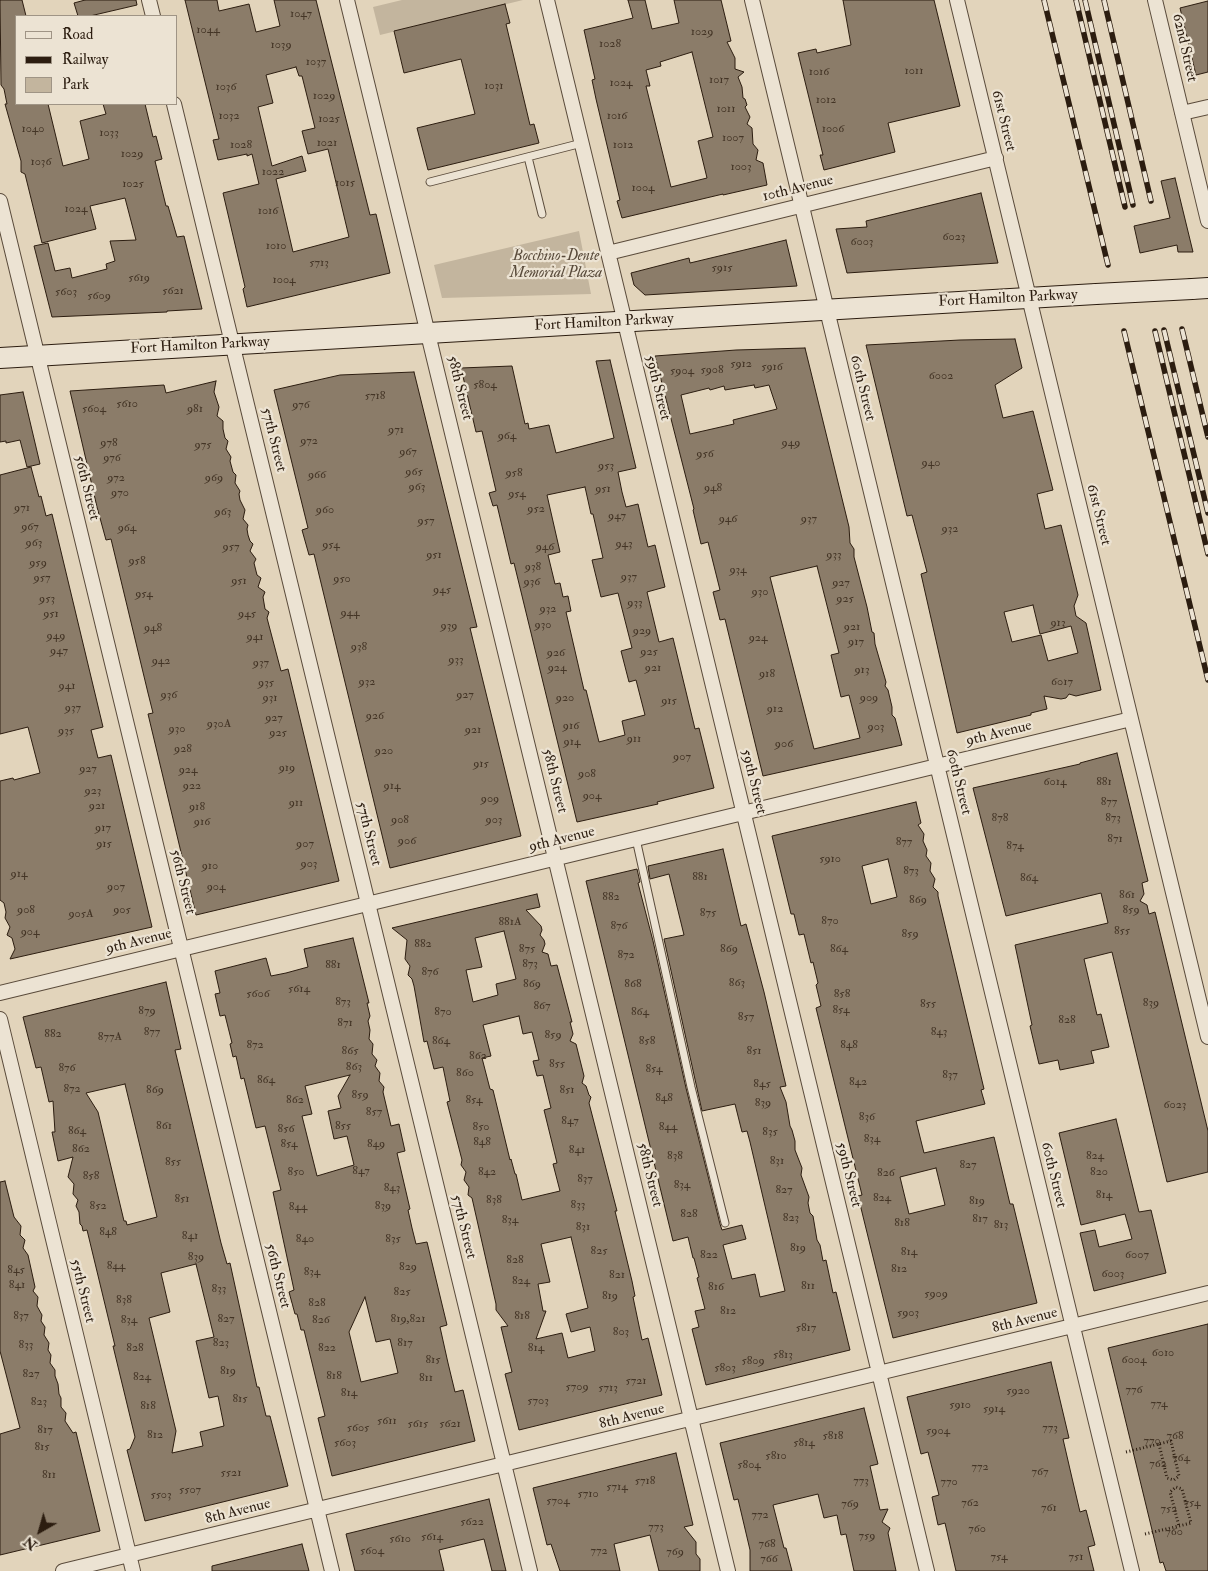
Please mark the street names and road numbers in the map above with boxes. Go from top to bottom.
street label: 62nd Street [1167,12,1201,84]
street label: 61st Street [987,89,1019,153]
street label: 10th Avenue [761,172,835,206]
street label: Fort Hamilton Parkway [938,286,1078,312]
street label: Fort Hamilton Parkway [534,310,674,336]
street label: Fort Hamilton Parkway [130,333,270,359]
street label: 60th Street [845,353,879,423]
street label: 58th Street [442,354,476,422]
street label: 59th Street [640,354,674,422]
street label: 57th Street [256,406,290,474]
street label: 56th Street [69,454,103,522]
street label: 61st Street [1082,483,1114,547]
street label: 9th Avenue [964,717,1034,751]
street label: 58th Street [537,747,571,815]
street label: 60th Street [941,747,975,817]
street label: 59th Street [736,748,770,816]
street label: 57th Street [351,800,385,868]
street label: 9th Avenue [527,823,597,857]
street label: 56th Street [165,848,199,916]
street label: 9th Avenue [104,925,174,959]
street label: 60th Street [1036,1140,1070,1210]
street label: 58th Street [632,1141,666,1209]
street label: 59th Street [831,1141,865,1209]
street label: 57th Street [446,1193,480,1261]
street label: 56th Street [260,1242,294,1310]
street label: 55th Street [65,1257,99,1325]
street label: 8th Avenue [991,1304,1059,1338]
street label: 8th Avenue [598,1400,666,1434]
street label: 8th Avenue [204,1495,272,1529]

